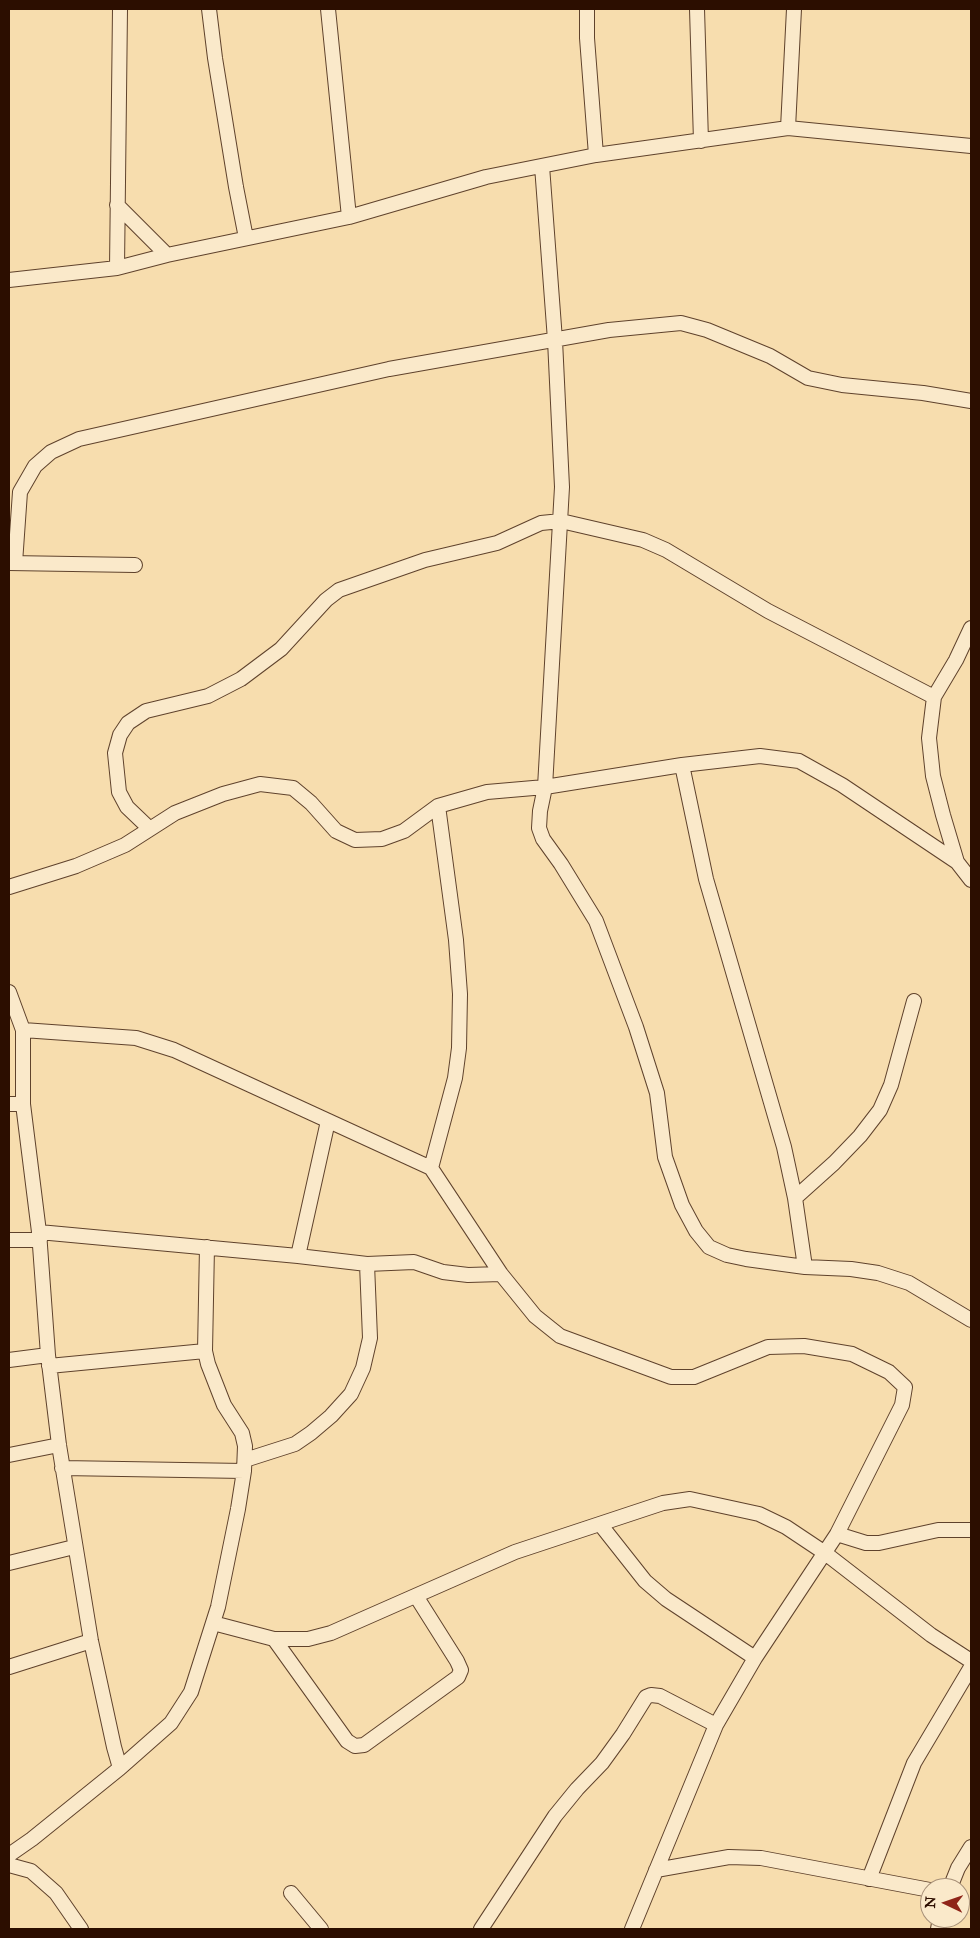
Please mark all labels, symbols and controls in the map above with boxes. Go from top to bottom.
north arrow [920,1878,970,1928]
text: N [922,1896,939,1909]

